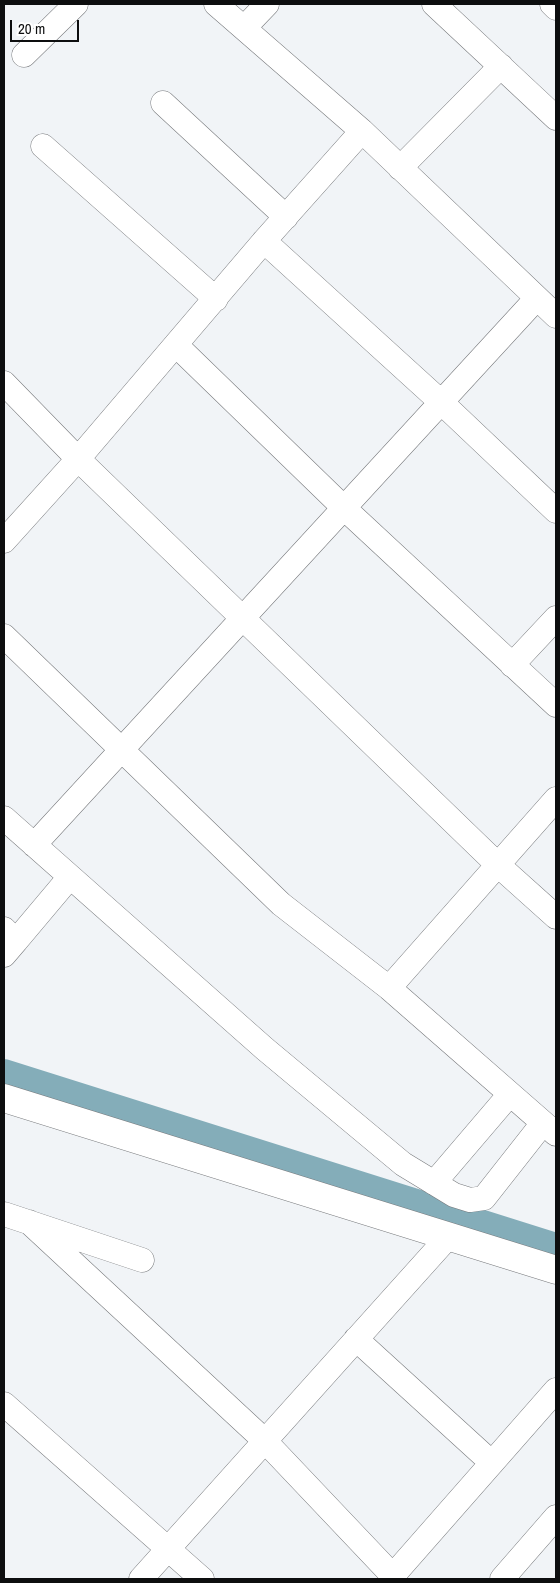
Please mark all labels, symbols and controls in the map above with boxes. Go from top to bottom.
scale bar [12,10,81,42]
text: 20 m [18,18,45,39]

